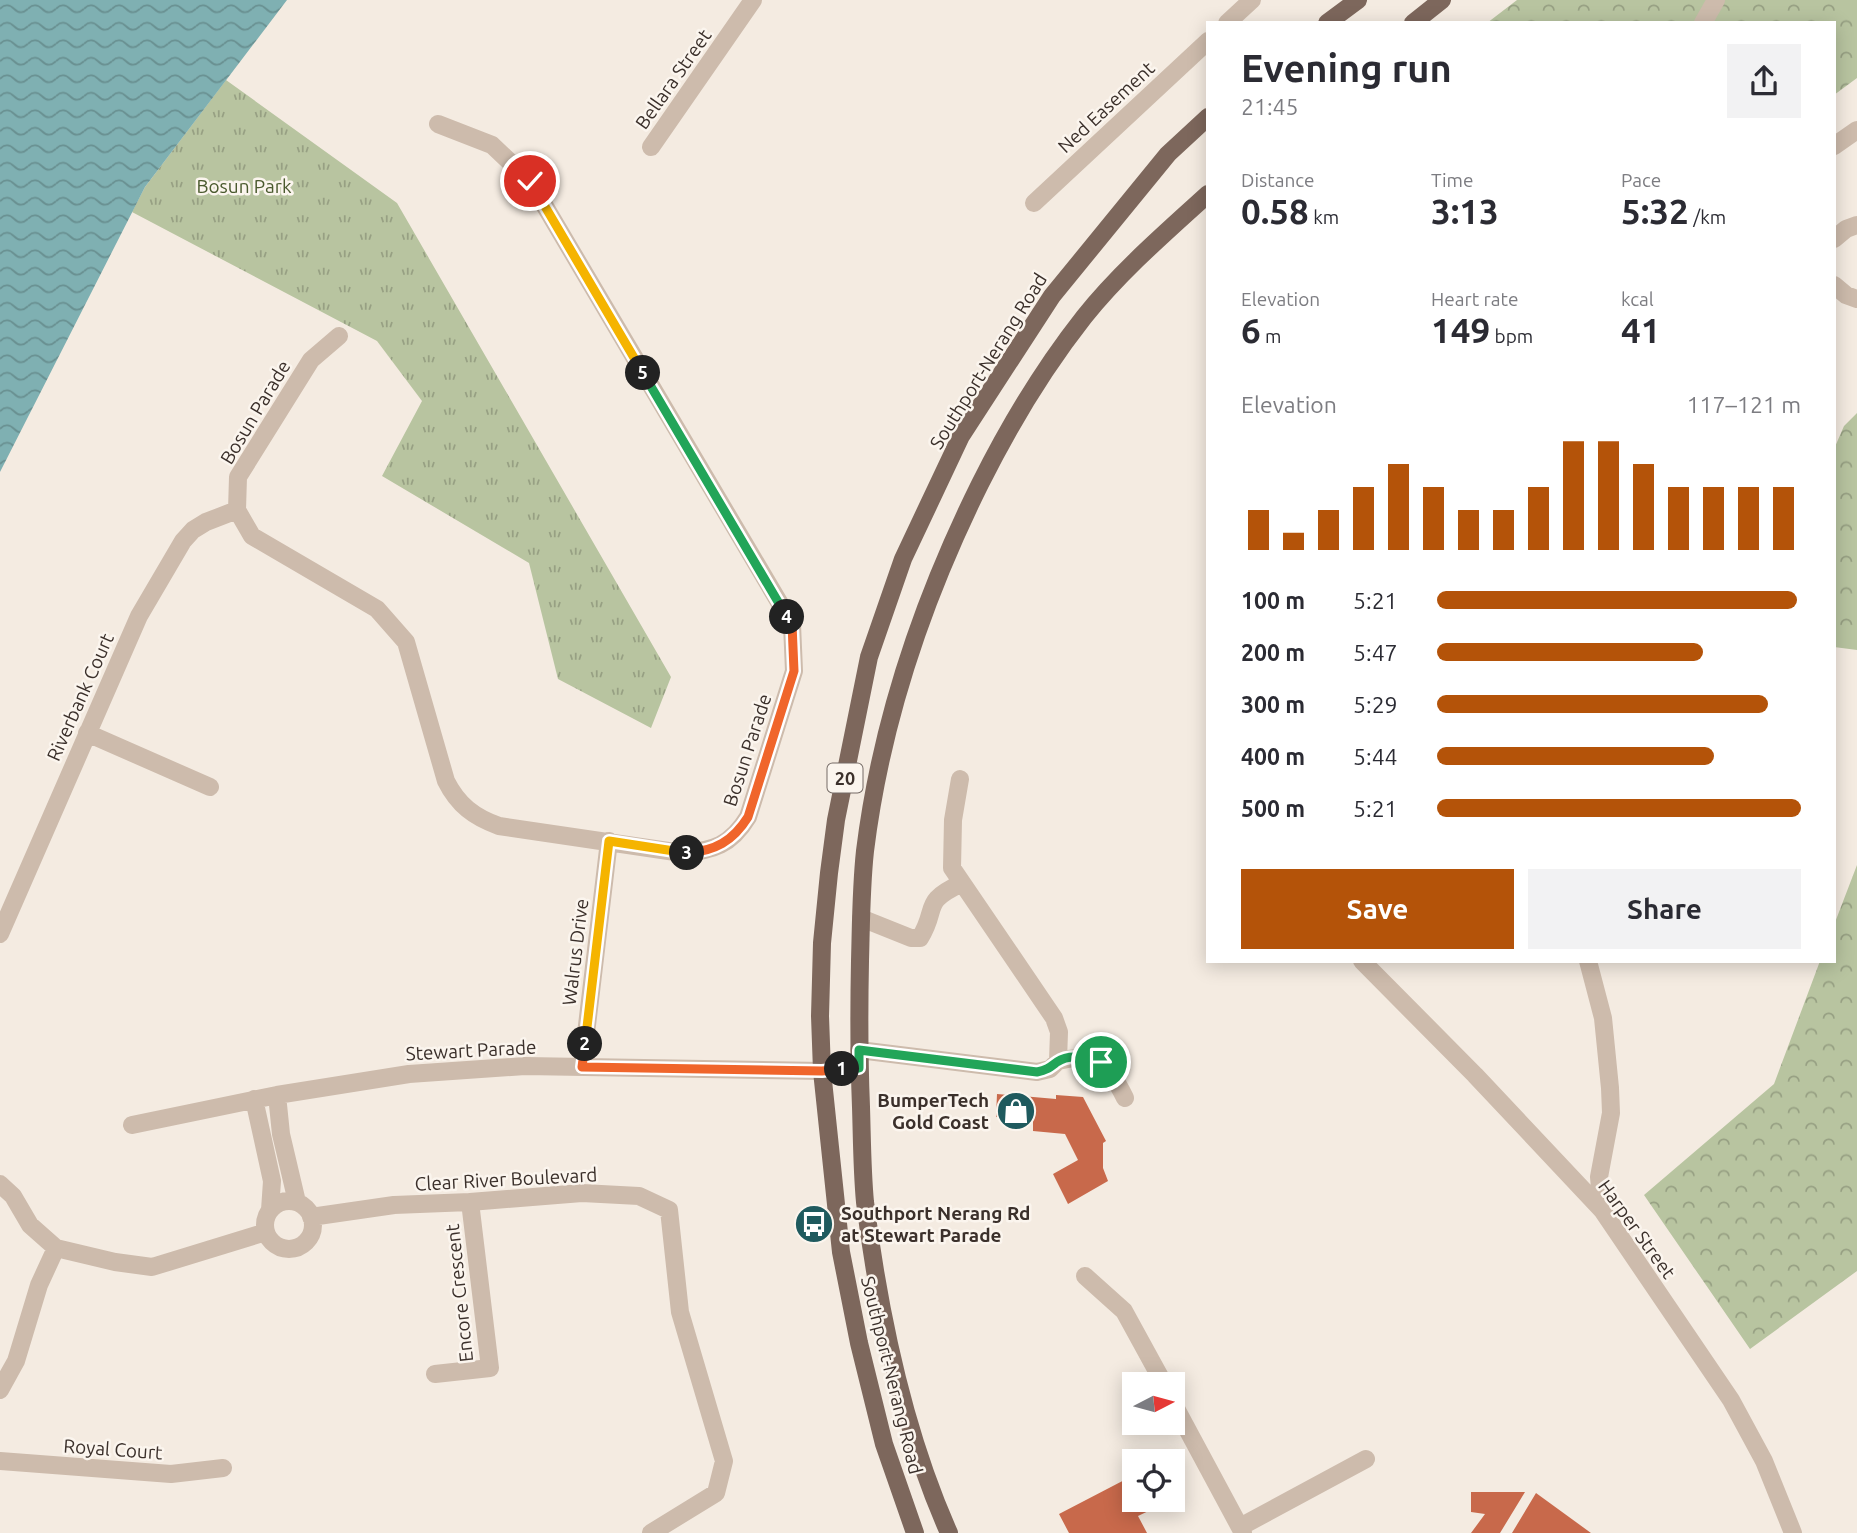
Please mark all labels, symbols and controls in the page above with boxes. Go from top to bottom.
street label: Bellara Street [631,24,716,133]
button: share [1727,44,1801,118]
text: Evening run [1241,47,1452,89]
street label: Ned Easement [1053,56,1159,157]
text: 21:45 [1241,94,1299,119]
pin [500,151,560,211]
icon: check [511,162,549,200]
text: Distance [1241,169,1315,191]
text: Time [1431,169,1473,191]
text: Pace [1621,169,1661,191]
park label: Bosun Park [196,175,292,197]
text: 0.58 [1241,191,1309,231]
text: 3:13 [1431,191,1499,231]
text: 5:32 [1621,191,1689,231]
text: km [1309,206,1339,228]
text: /km [1689,206,1726,228]
street label: Southport-Nerang Road [925,269,1051,453]
text: Elevation [1241,288,1320,310]
text: Heart rate [1431,288,1518,310]
text: kcal [1621,288,1654,310]
text: 6 [1241,310,1261,350]
text: 149 [1431,310,1490,350]
text: 41 [1621,310,1660,350]
text: m [1261,325,1282,347]
text: bpm [1490,325,1533,347]
street label: Bosun Parade [215,356,295,468]
pin: 5 [626,356,660,390]
text: 5 [637,361,648,383]
text: Elevation [1241,392,1337,417]
text: 117–121 m [1687,392,1801,417]
text: 100 m [1241,588,1305,613]
text: 5:21 [1353,588,1398,613]
pin: 4 [770,600,804,634]
text: 4 [781,605,792,627]
street label: Riverbank Court [42,629,118,764]
text: 200 m [1241,640,1305,665]
text: 5:47 [1353,640,1398,665]
street label: Bosun Parade [718,691,776,809]
text: 300 m [1241,692,1305,717]
text: 5:29 [1353,692,1398,717]
text: 400 m [1241,744,1305,769]
text: 5:44 [1353,744,1398,769]
road number: 20 [828,764,862,792]
text: 500 m [1241,796,1305,821]
text: 5:21 [1353,796,1398,821]
pin: 3 [670,836,704,870]
text: 3 [681,841,692,863]
button: Save [1241,869,1514,949]
button: Share [1528,869,1801,949]
street label: Walrus Drive [558,897,592,1007]
pin: 2 [568,1026,602,1062]
text: 2 [579,1032,590,1054]
pin [1071,1032,1131,1092]
street label: Stewart Parade [405,1036,537,1064]
icon: arrive [1082,1043,1120,1081]
pin: 1 [824,1052,860,1086]
text: 1 [836,1057,847,1079]
place label: BumperTech Gold Coast [877,1089,989,1133]
shop icon: BumperTech Gold Coast [995,1090,1037,1132]
street label: Clear River Boulevard [414,1163,598,1195]
street label: Harper Street [1594,1175,1680,1283]
place label: Southport Nerang Rd at Stewart Parade [841,1202,1030,1246]
bus stop icon: Southport Nerang Rd at Stewart Parade [793,1203,835,1245]
street label: Encore Crescent [441,1222,477,1363]
street label: Southport-Nerang Road [857,1274,927,1476]
north arrow [1122,1372,1185,1435]
map controls [1122,1372,1185,1512]
street label: Royal Court [63,1435,164,1463]
button: locate [1122,1449,1185,1512]

